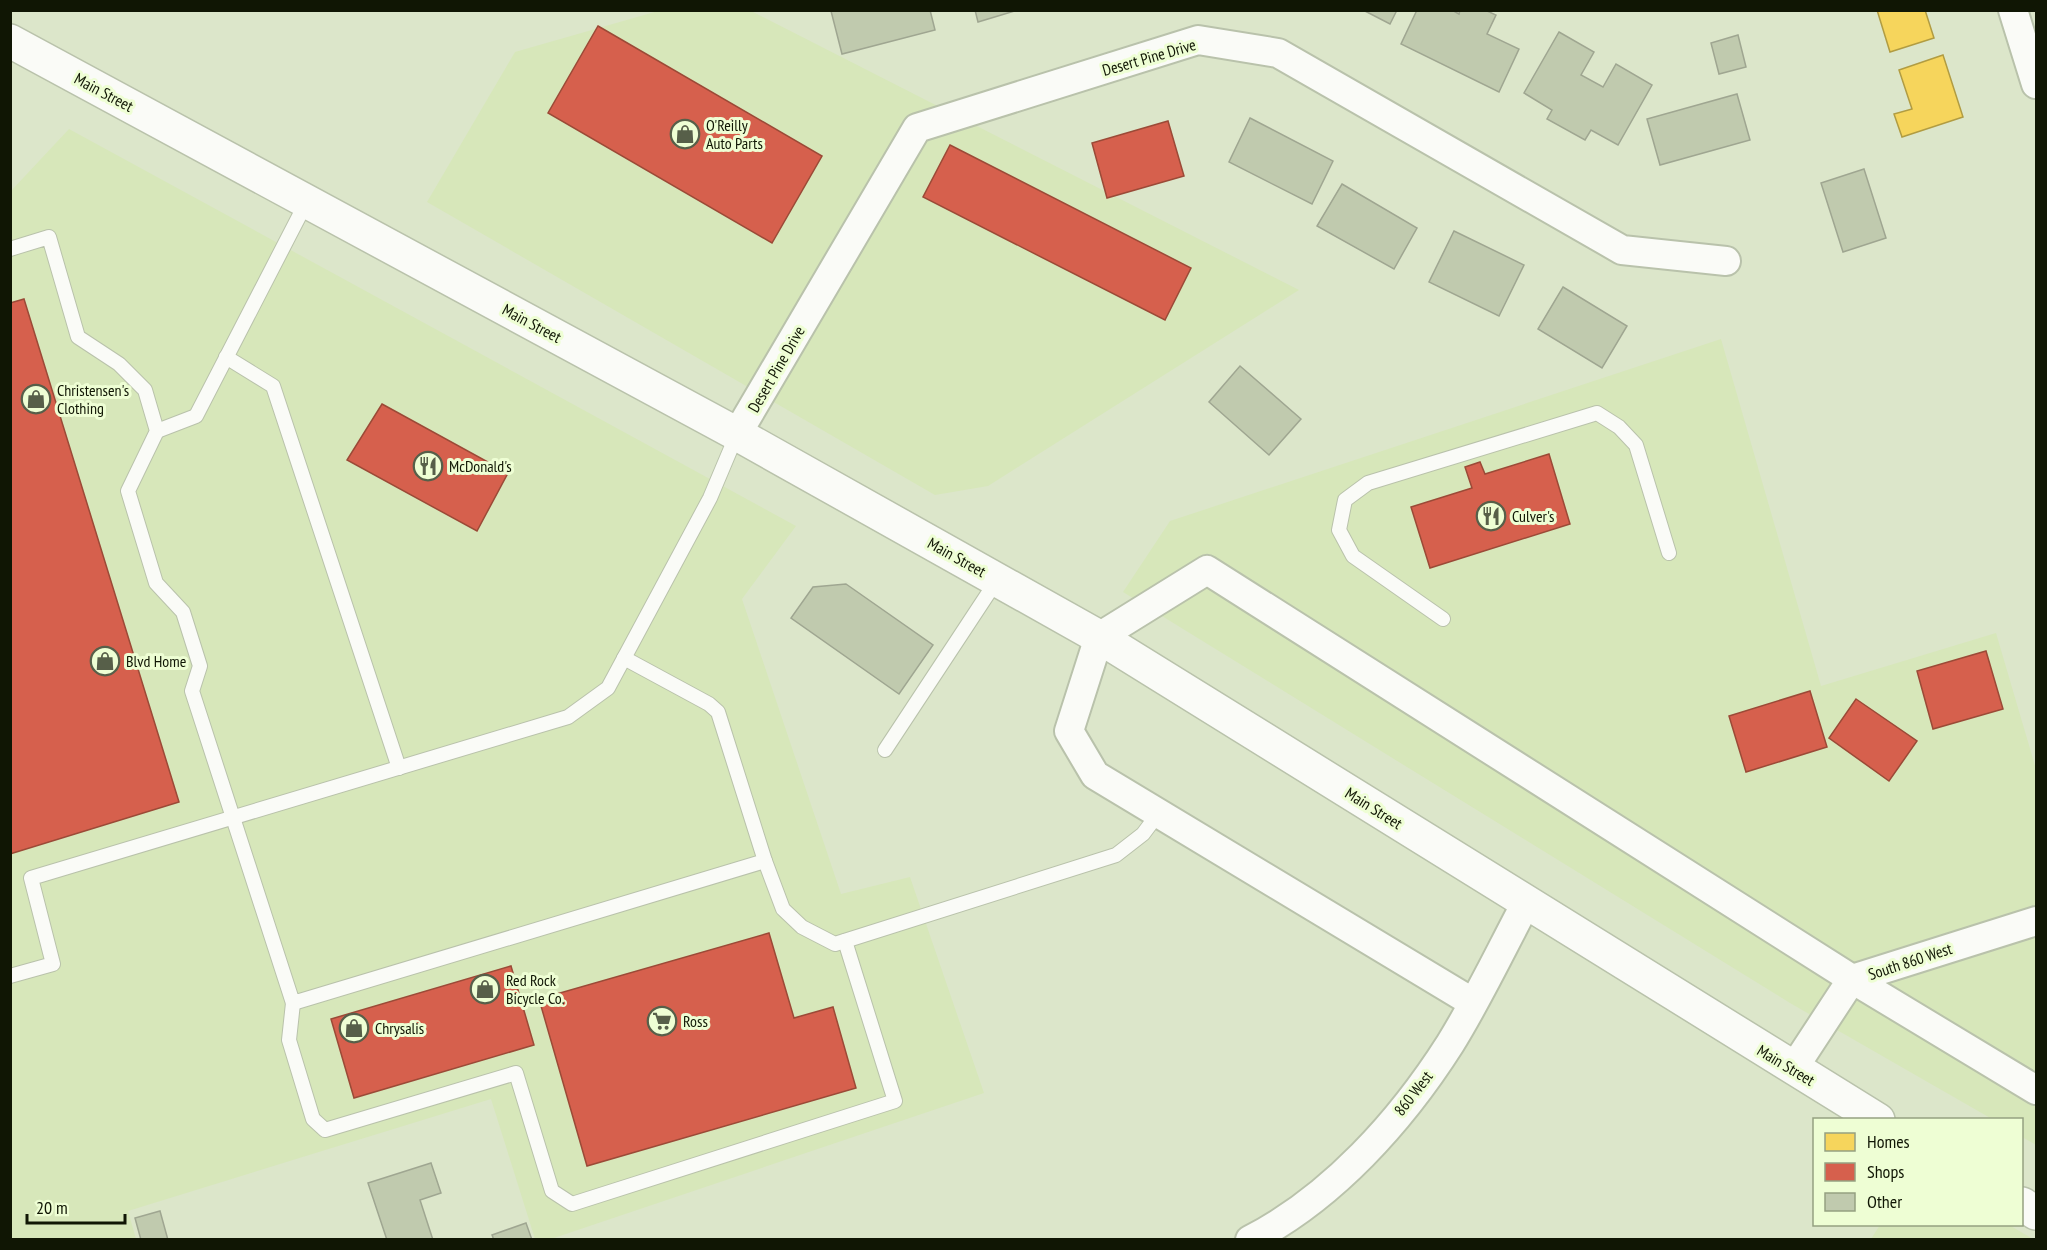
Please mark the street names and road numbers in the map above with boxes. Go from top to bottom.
street label: Desert Pine Drive [1100,34,1198,80]
street label: Main Street [71,68,137,116]
street label: Main Street [499,299,565,347]
street label: Desert Pine Drive [743,322,809,416]
street label: Main Street [924,533,990,581]
street label: Main Street [1342,783,1407,834]
street label: South 860 West [1866,938,1955,984]
street label: Main Street [1754,1040,1819,1090]
street label: 860 West [1389,1066,1437,1119]

